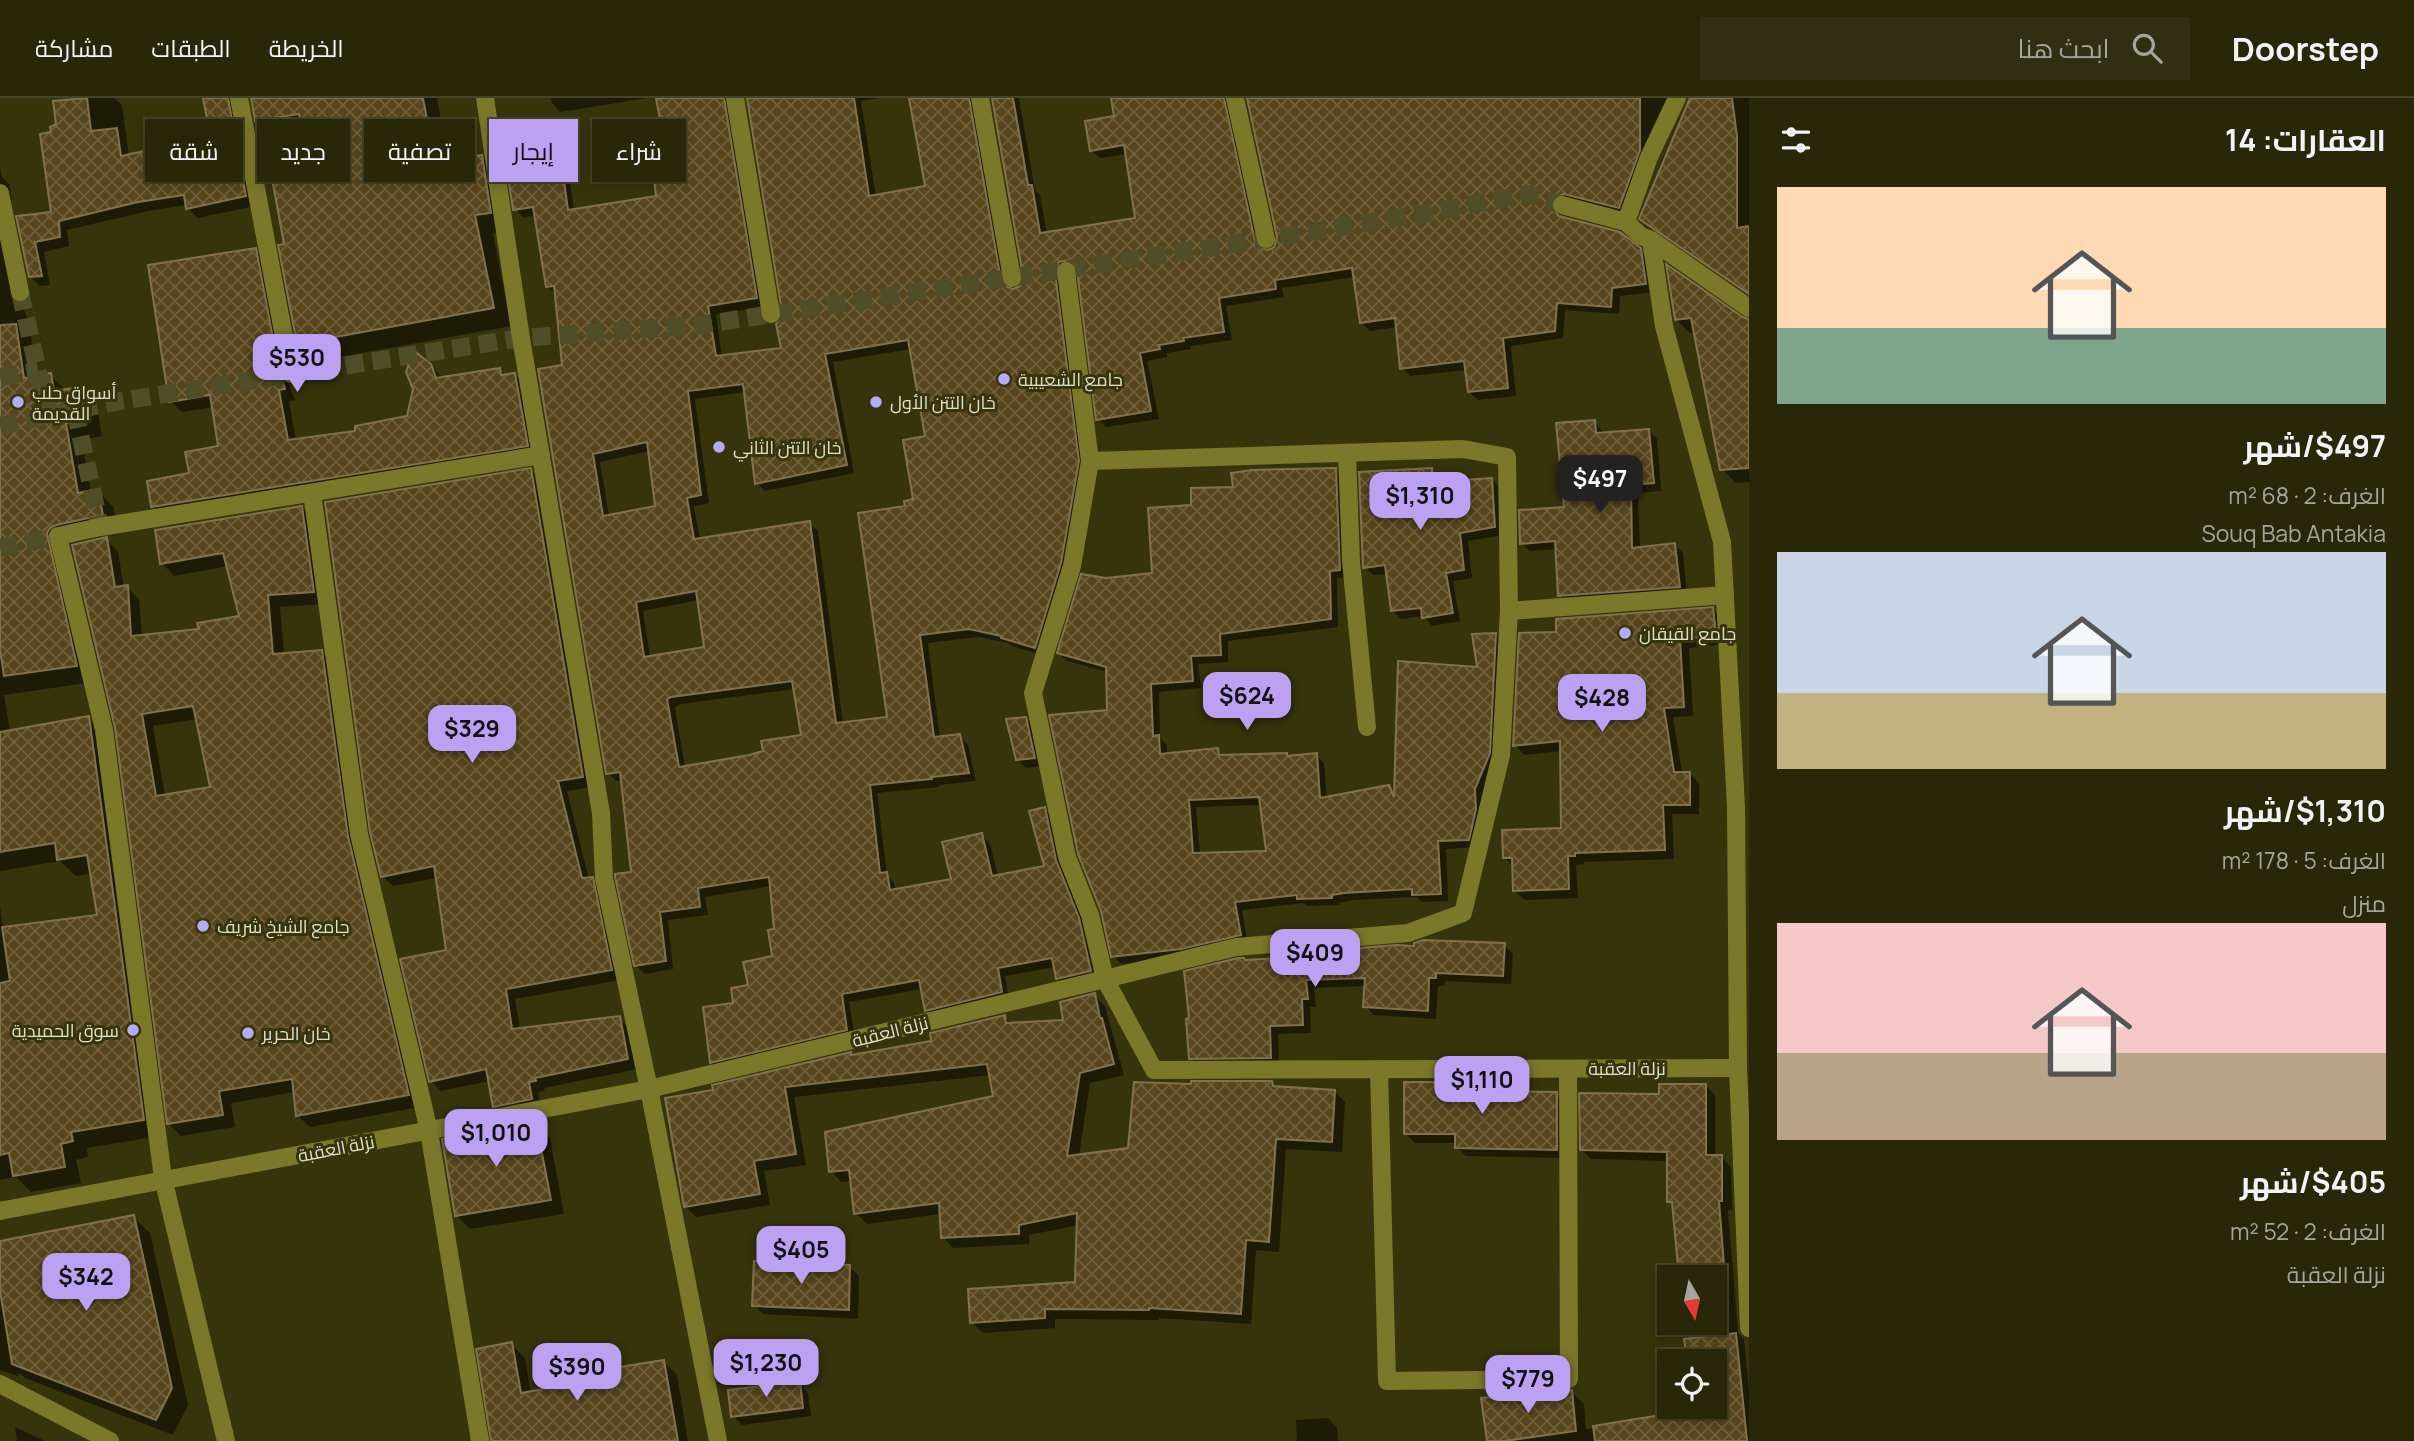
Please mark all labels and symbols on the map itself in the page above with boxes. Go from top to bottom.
pin: $530 [256,334,338,394]
place label: جامع الشعيبية [1018,367,1123,392]
marker: جامع الشعيبية [996,371,1012,387]
place label: أسواق حلب القديمة [32,380,116,425]
place label: خان التتن الأول [890,390,996,414]
marker: أسواق حلب القديمة [10,394,26,410]
marker: خان التتن الأول [868,394,884,410]
place label: خان التتن الثاني [733,435,842,462]
marker: خان التتن الثاني [711,439,727,455]
pin: $497 [1559,456,1641,515]
pin: $1,310 [1363,472,1477,532]
place label: جامع القيقان [1639,621,1736,646]
marker: جامع القيقان [1617,625,1633,641]
pin: $624 [1206,672,1288,732]
pin: $428 [1561,674,1643,734]
pin: $329 [431,706,513,765]
place label: جامع الشيخ شريف [217,914,350,939]
marker: جامع الشيخ شريف [195,918,211,934]
pin: $409 [1274,930,1356,989]
street label: نزلة العقبة [849,1010,931,1052]
place label: سوق الحميدية [12,1018,119,1043]
place label: خان الحرير [261,1021,331,1045]
marker: سوق الحميدية [125,1022,141,1038]
marker: خان الحرير [240,1025,256,1041]
pin: $1,110 [1425,1056,1539,1116]
street label: نزلة العقبة [1588,1056,1666,1080]
pin: $1,010 [439,1110,553,1169]
street label: نزلة العقبة [296,1129,376,1167]
pin: $405 [760,1226,842,1286]
pin: $342 [45,1254,127,1313]
north arrow [1657,1265,1727,1335]
pin: $1,230 [709,1340,823,1399]
pin: $390 [536,1344,618,1403]
pin: $779 [1487,1356,1569,1415]

